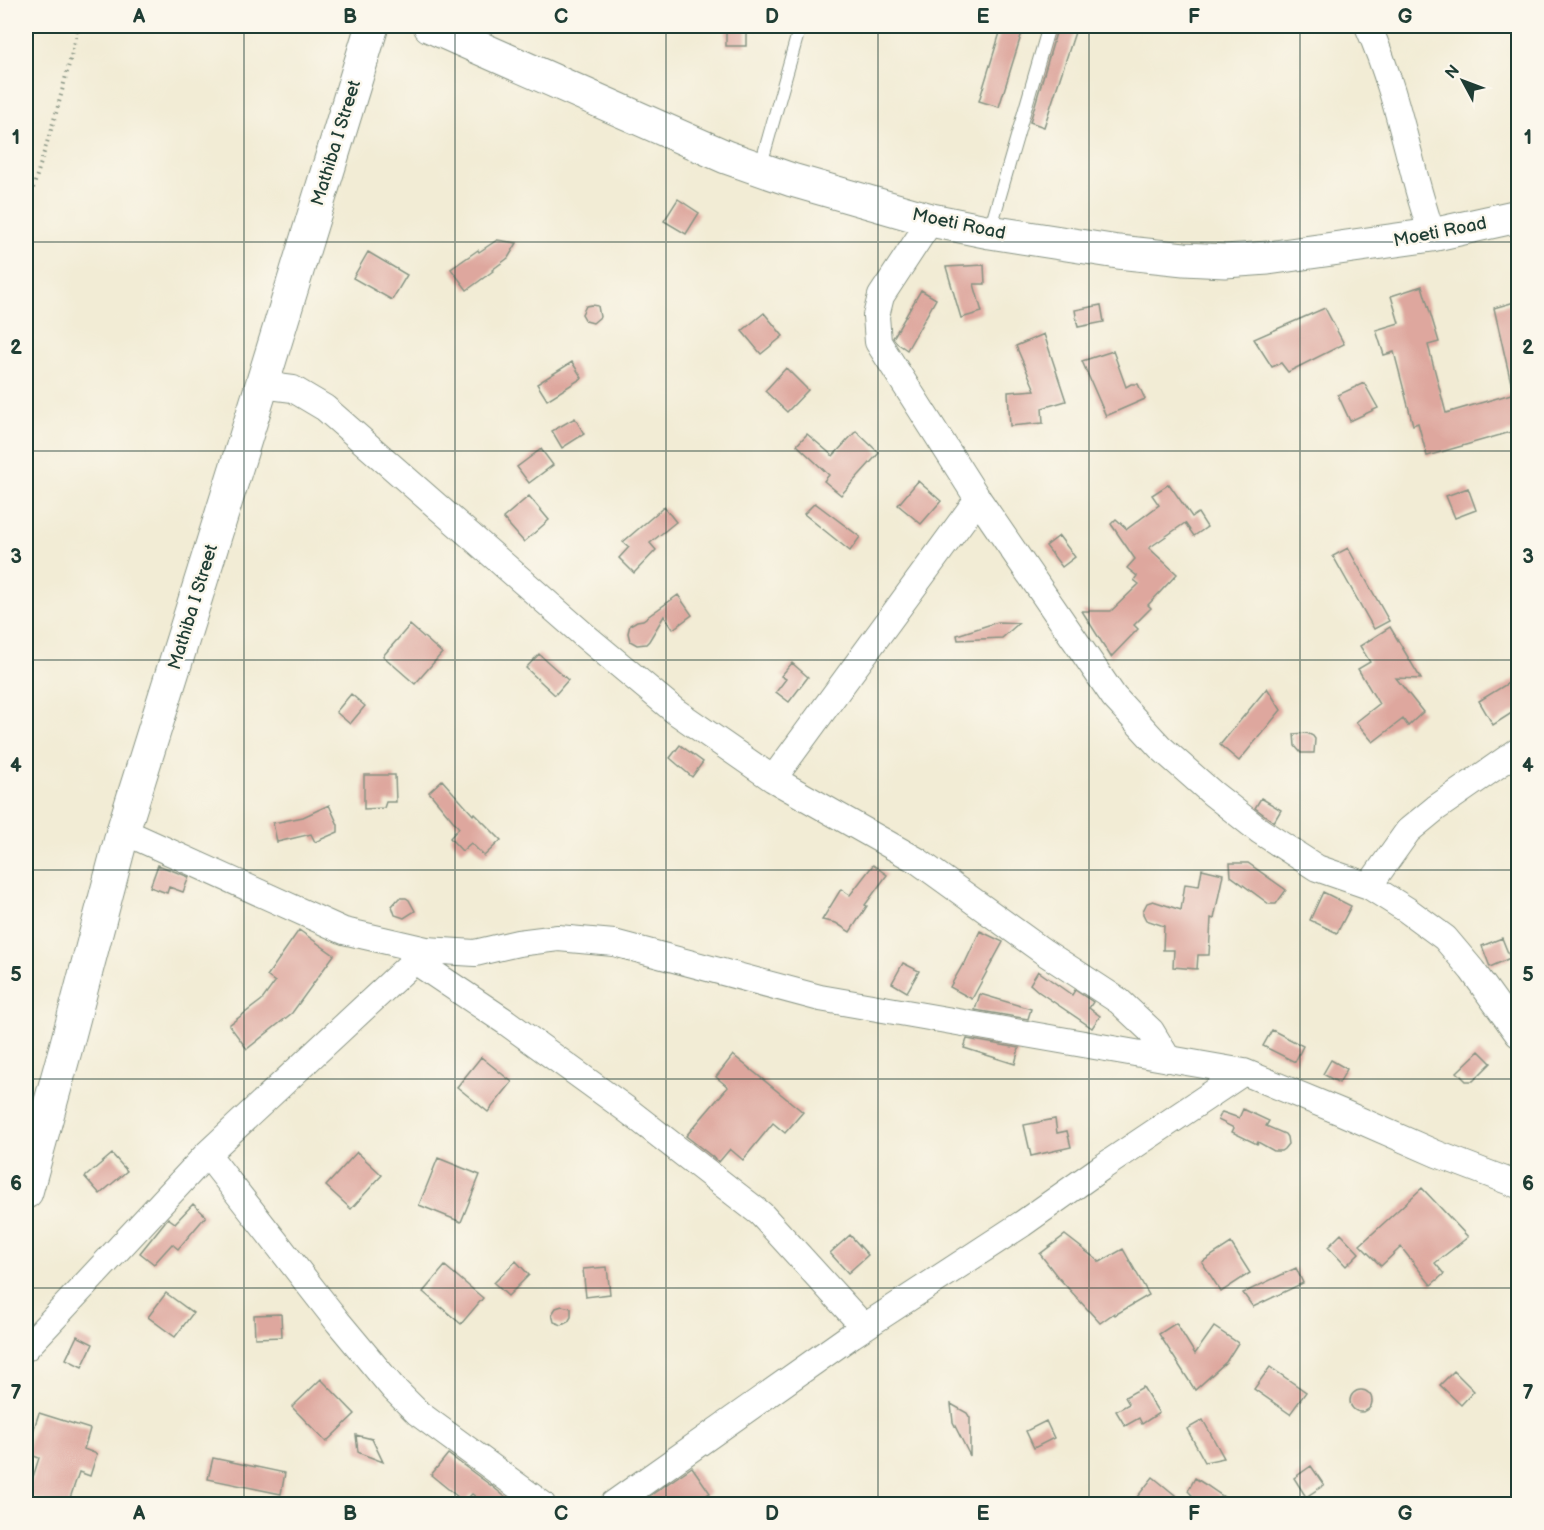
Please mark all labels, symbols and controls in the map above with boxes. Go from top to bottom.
text: A [132,5,146,29]
text: B [343,5,357,29]
text: C [554,5,568,29]
text: D [765,5,779,29]
text: E [977,5,990,29]
text: F [1188,5,1200,29]
text: G [1398,5,1413,29]
north arrow [1433,51,1493,111]
text: N [1442,61,1464,83]
street label: Mathiba I Street [307,77,365,208]
text: 1 [12,126,20,150]
text: 1 [1524,126,1532,150]
street label: Moeti Road [911,204,1007,244]
street label: Moeti Road [1392,213,1488,251]
text: 2 [10,336,22,360]
text: 2 [1522,336,1534,360]
street label: Mathiba I Street [164,541,222,672]
text: 3 [10,545,22,569]
text: 3 [1522,545,1534,569]
text: 4 [10,754,22,778]
text: 4 [1522,754,1534,778]
text: 5 [10,963,22,987]
text: 5 [1522,963,1534,987]
text: 6 [10,1172,22,1196]
text: 6 [1522,1172,1534,1196]
text: 7 [10,1381,22,1405]
text: 7 [1522,1381,1534,1405]
text: A [132,1502,146,1526]
text: B [343,1502,357,1526]
text: C [554,1502,568,1526]
text: D [765,1502,779,1526]
text: E [977,1502,990,1526]
text: F [1188,1502,1200,1526]
text: G [1398,1502,1413,1526]

